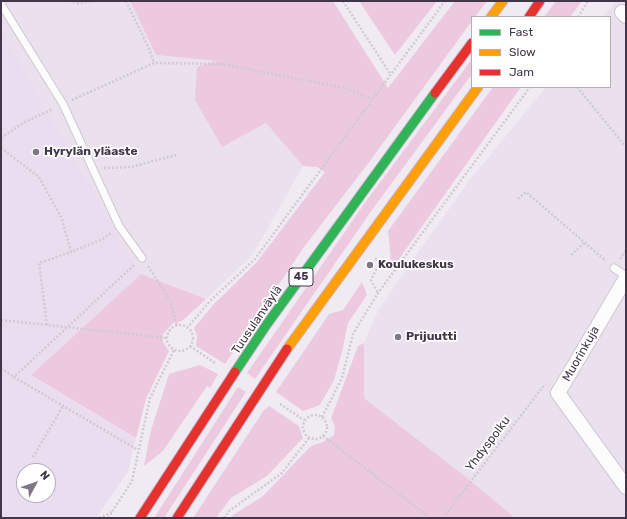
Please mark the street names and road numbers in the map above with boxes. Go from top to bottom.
road number: 45 [289,268,313,286]
street label: Tuusulanväylä [229,283,285,357]
street label: Muorinkuja [559,324,603,384]
street label: Yhdyspolku [463,414,513,474]

